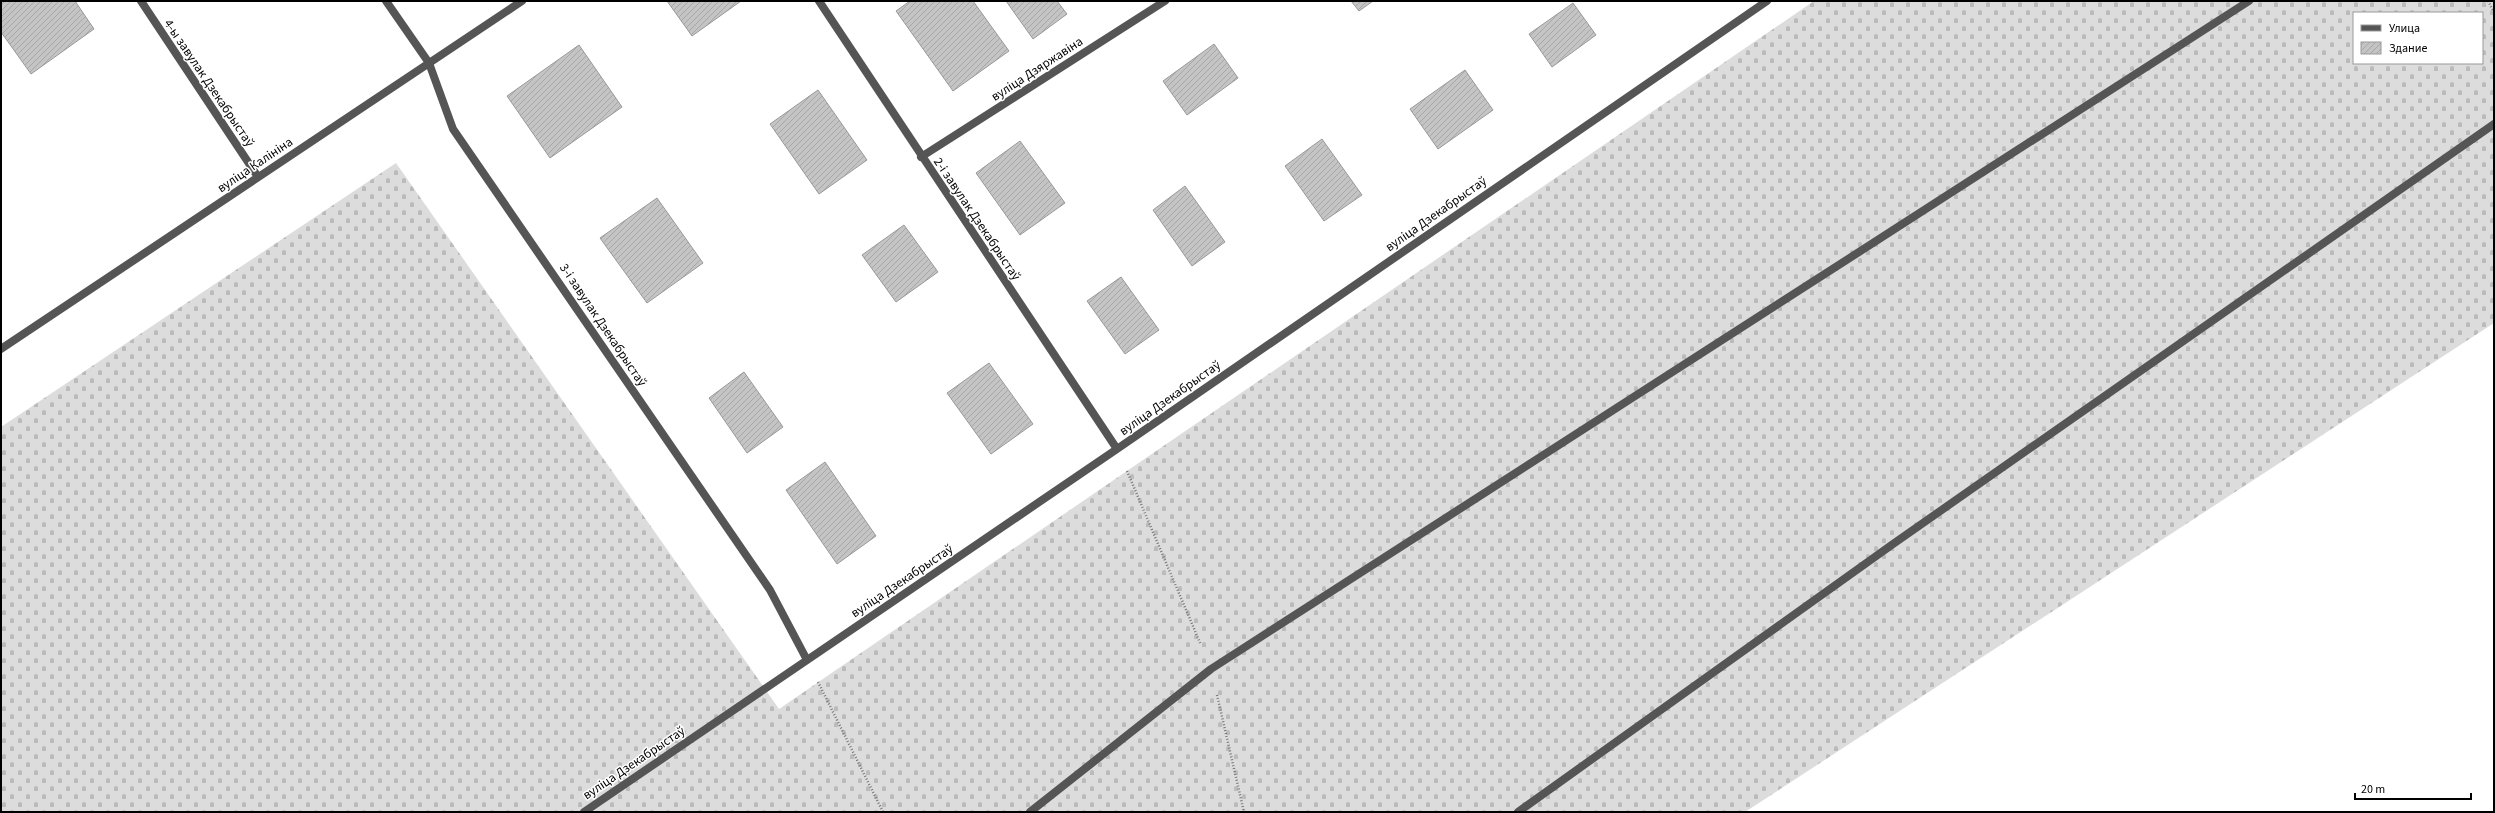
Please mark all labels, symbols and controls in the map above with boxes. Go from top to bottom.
legend [2353,12,2483,64]
street label: 4-ы завулак Дзекабрыстаў [160,16,258,150]
text: Улица [2389,20,2420,37]
street label: вуліца Дзяржавіна [988,33,1086,105]
text: Здание [2389,40,2428,57]
street label: вуліца Калініна [214,133,296,197]
street label: 2-і завулак Дзекабрыстаў [929,154,1025,284]
street label: вуліца Дзекабрыстаў [1382,172,1490,256]
street label: 3-і завулак Дзекабрыстаў [555,260,651,390]
street label: вуліца Дзекабрыстаў [1116,356,1224,440]
street label: вуліца Дзекабрыстаў [847,540,957,622]
street label: вуліца Дзекабрыстаў [579,722,689,804]
scale bar [2355,775,2471,801]
text: 20 m [2361,781,2385,798]

